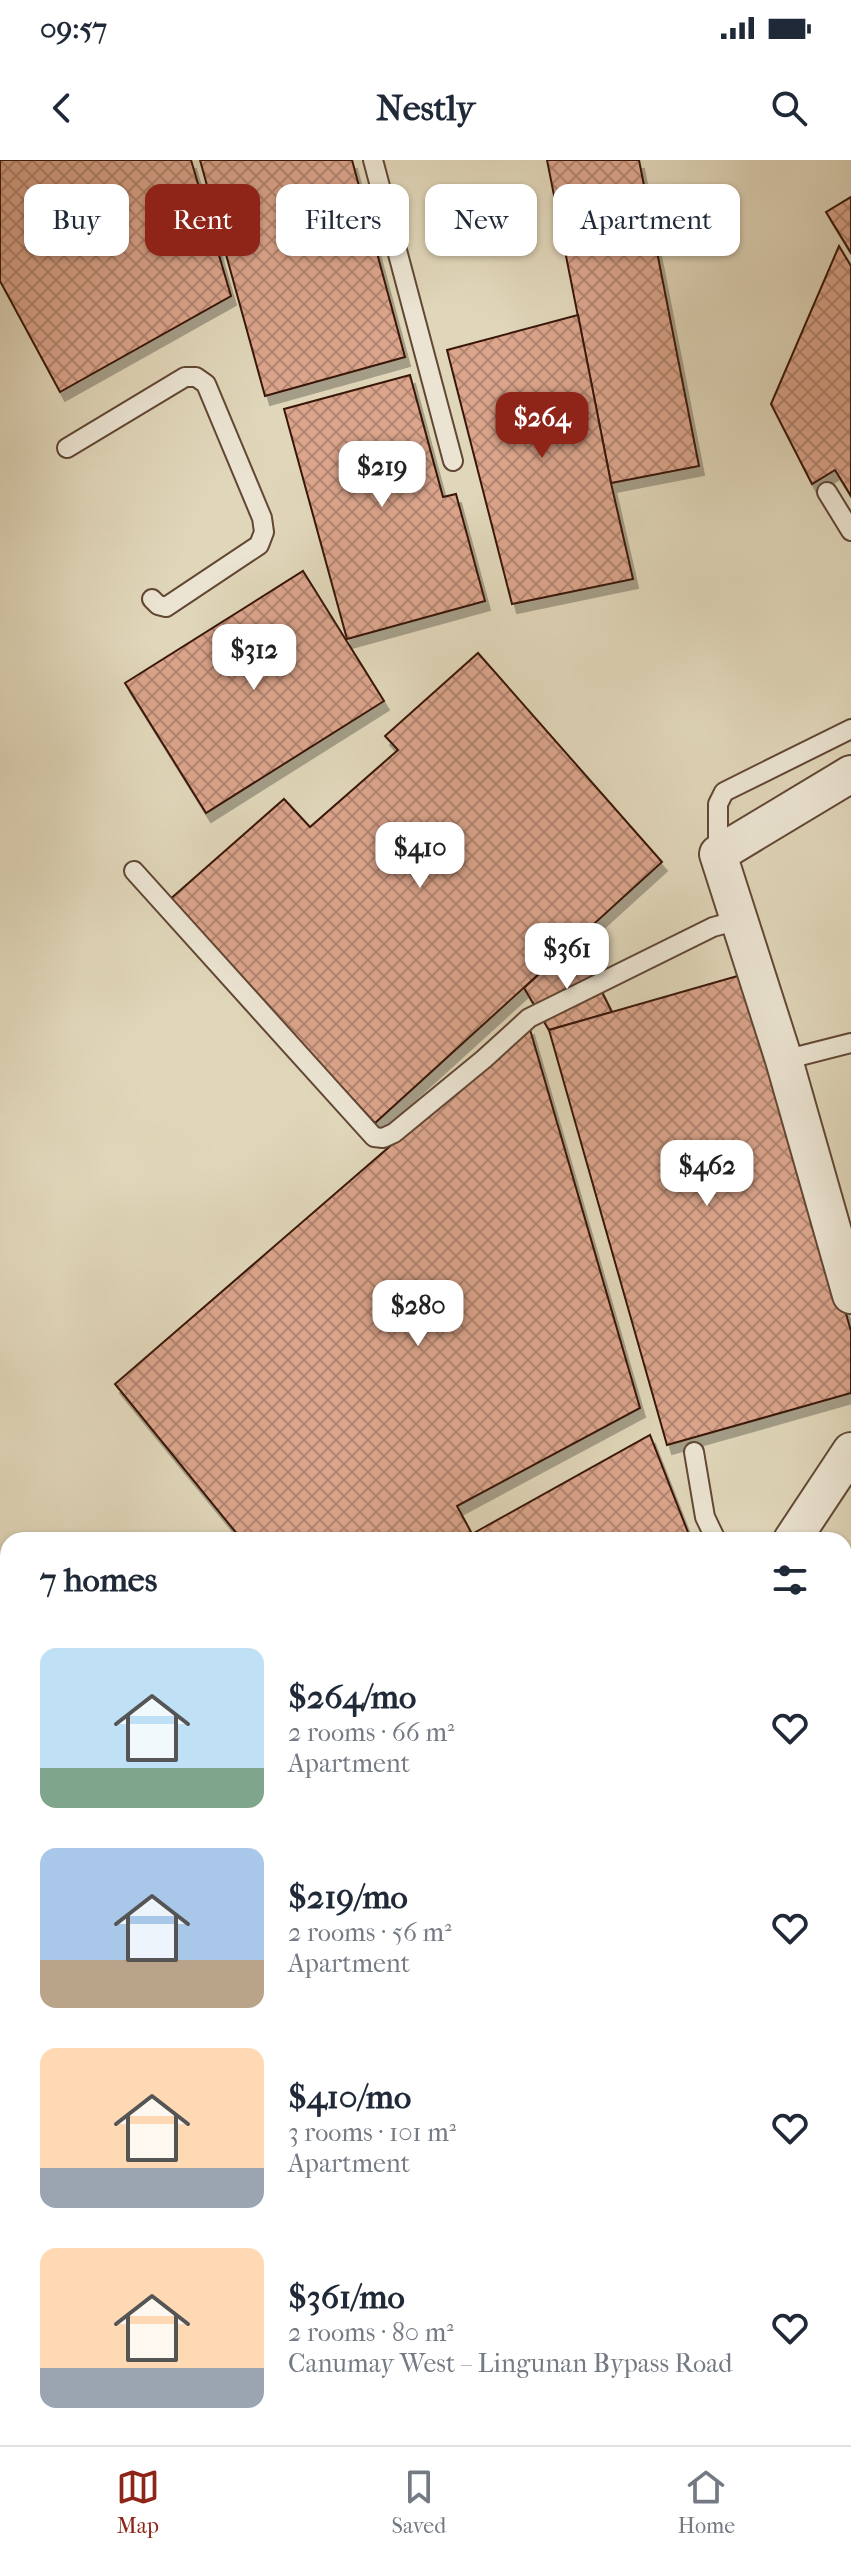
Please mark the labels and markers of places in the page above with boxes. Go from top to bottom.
pin: $264 [495,392,589,460]
pin: $219 [335,441,429,509]
pin: $312 [207,624,301,692]
pin: $410 [373,822,467,890]
pin: $361 [520,923,614,991]
pin: $462 [660,1140,754,1208]
pin: $280 [371,1280,465,1348]

